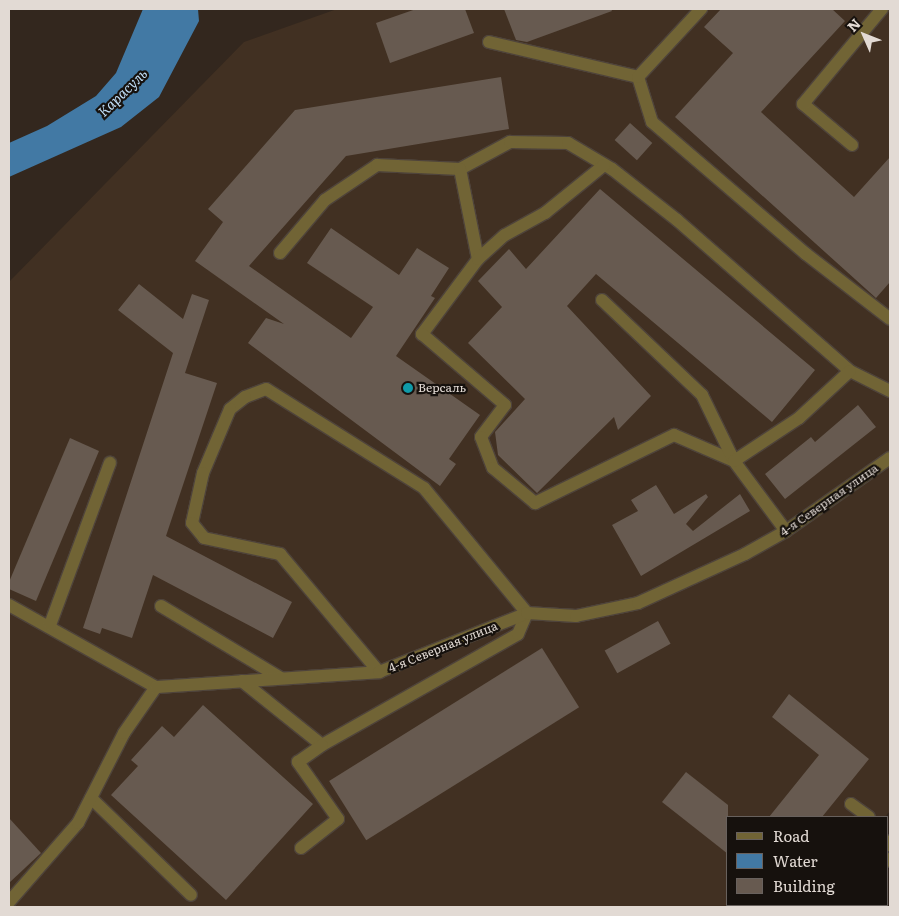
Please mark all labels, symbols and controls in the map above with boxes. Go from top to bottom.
north arrow [839,10,889,60]
text: N [842,13,864,36]
water label: Карасуль [94,64,150,120]
place label: Версаль [418,381,466,395]
marker: Версаль [402,382,414,394]
street label: 4-я Северная улица [777,461,881,539]
street label: 4-я Северная улица [386,619,500,675]
legend [726,816,889,906]
text: Road [773,824,809,847]
text: Water [773,849,818,872]
text: Building [773,874,835,897]

